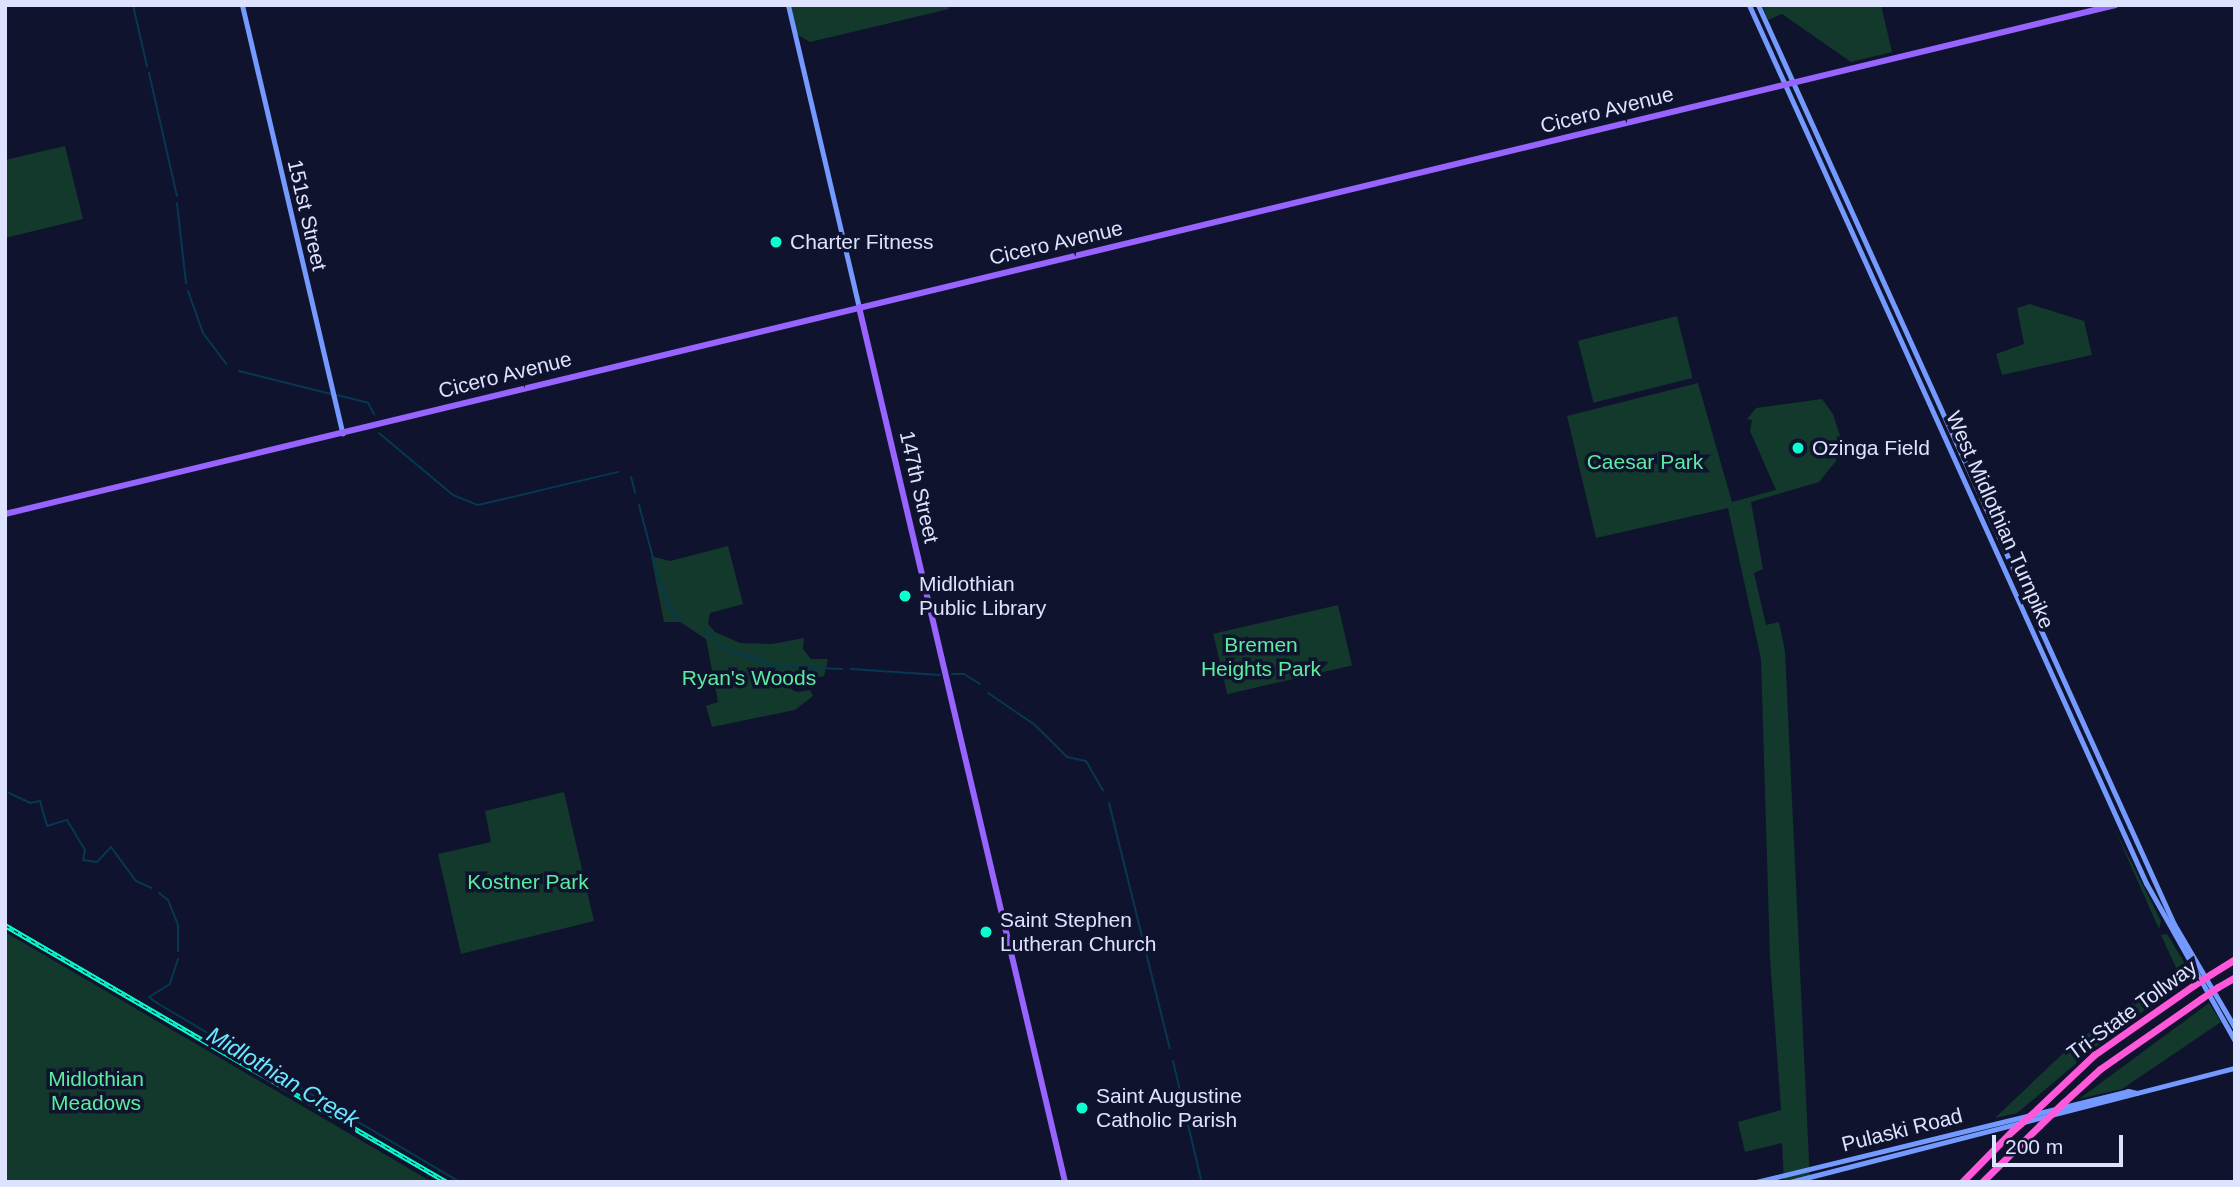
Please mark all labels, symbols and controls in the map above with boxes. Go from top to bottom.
street label: Cicero Avenue [1537,81,1677,139]
street label: 151st Street [282,157,332,273]
street label: Cicero Avenue [986,215,1126,271]
place label: Charter Fitness [790,229,934,255]
marker: Charter Fitness [768,234,784,250]
street label: Cicero Avenue [435,346,575,404]
street label: West Midlothian Turnpike [1941,407,2059,633]
street label: 147th Street [894,428,944,546]
place label: Ozinga Field [1812,435,1930,461]
marker: Ozinga Field [1790,440,1806,456]
park label: Caesar Park [1587,449,1703,475]
place label: Midlothian Public Library [919,571,1046,621]
marker: Midlothian Public Library [897,588,913,604]
park label: Bremen Heights Park [1201,632,1321,682]
park label: Ryan's Woods [682,665,816,691]
park label: Kostner Park [467,869,589,895]
place label: Saint Stephen Lutheran Church [1000,907,1156,957]
marker: Saint Stephen Lutheran Church [978,924,994,940]
street label: Tri-State Tollway [2062,954,2202,1066]
water label: Midlothian Creek [202,1021,364,1133]
park label: Midlothian Meadows [48,1066,144,1116]
place label: Saint Augustine Catholic Parish [1096,1083,1243,1133]
marker: Saint Augustine Catholic Parish [1074,1100,1090,1116]
street label: Pulaski Road [1839,1103,1965,1157]
scale bar [1995,1120,2126,1164]
text: 200 m [2005,1135,2063,1158]

